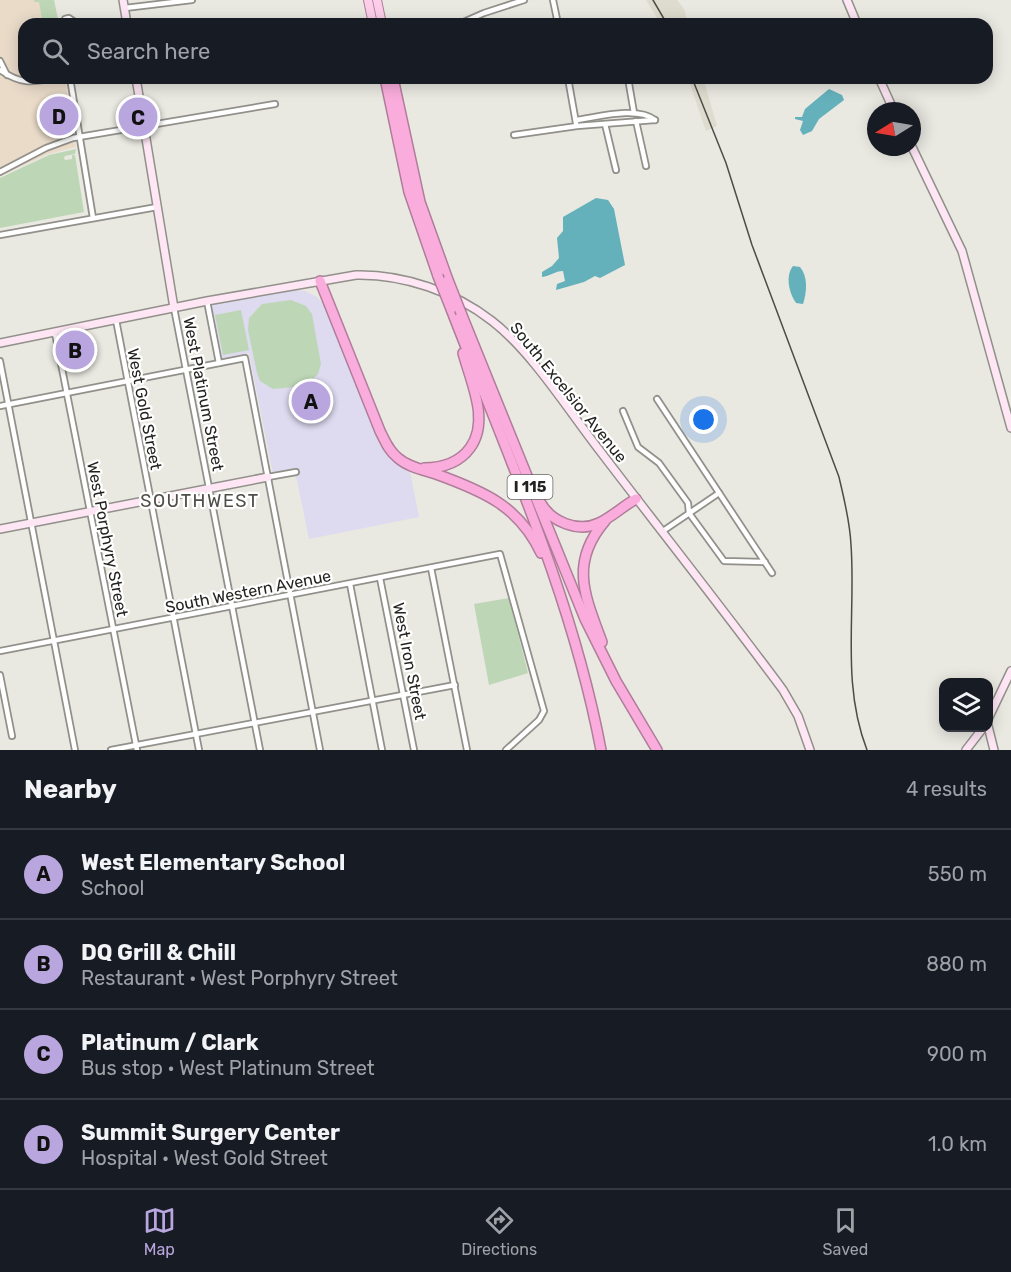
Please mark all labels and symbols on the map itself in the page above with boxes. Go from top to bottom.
pin: D [40,94,78,138]
pin: C [118,94,158,140]
north arrow [867,102,921,156]
street label: West Platinum Street [179,315,228,473]
street label: South Excelsior Avenue [506,318,631,466]
pin: B [56,328,94,372]
street label: West Gold Street [123,347,166,471]
pin: A [292,378,330,424]
your location [689,405,718,434]
street label: West Porphyry Street [83,460,132,618]
road number: I 115 [508,475,552,499]
district label: SOUTHWEST [140,490,260,512]
street label: South Western Avenue [164,566,333,617]
street label: West Iron Street [389,601,430,721]

